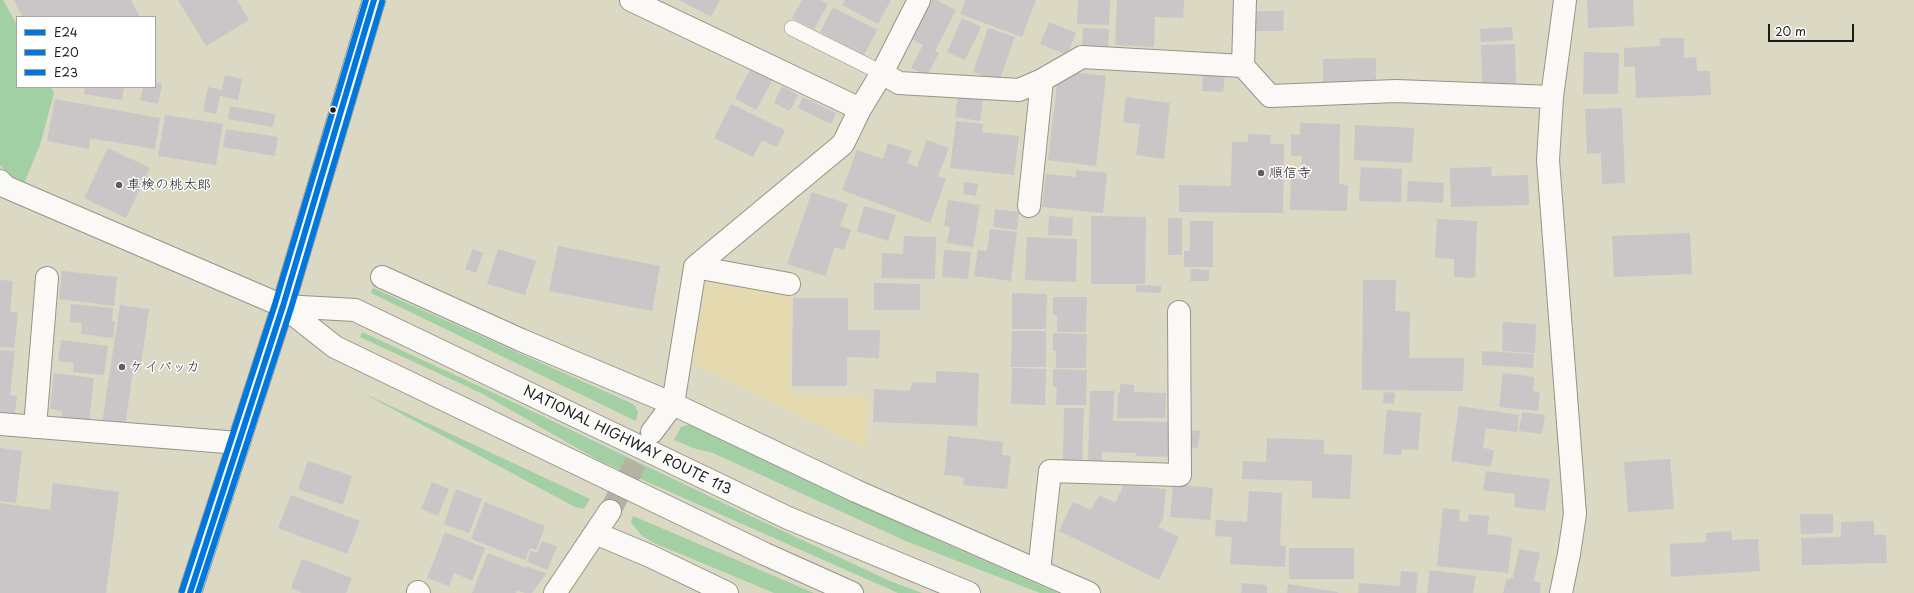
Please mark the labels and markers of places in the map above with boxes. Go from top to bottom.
unlabelled marker [328,105,338,115]
place label: 順信寺 [1269,165,1311,181]
marker: 順信寺 [1256,168,1266,178]
place label: 車検の桃太郎 [127,177,211,193]
marker: 車検の桃太郎 [114,180,124,190]
place label: ケイバッカ [130,359,200,375]
marker: ケイバッカ [117,362,127,372]

